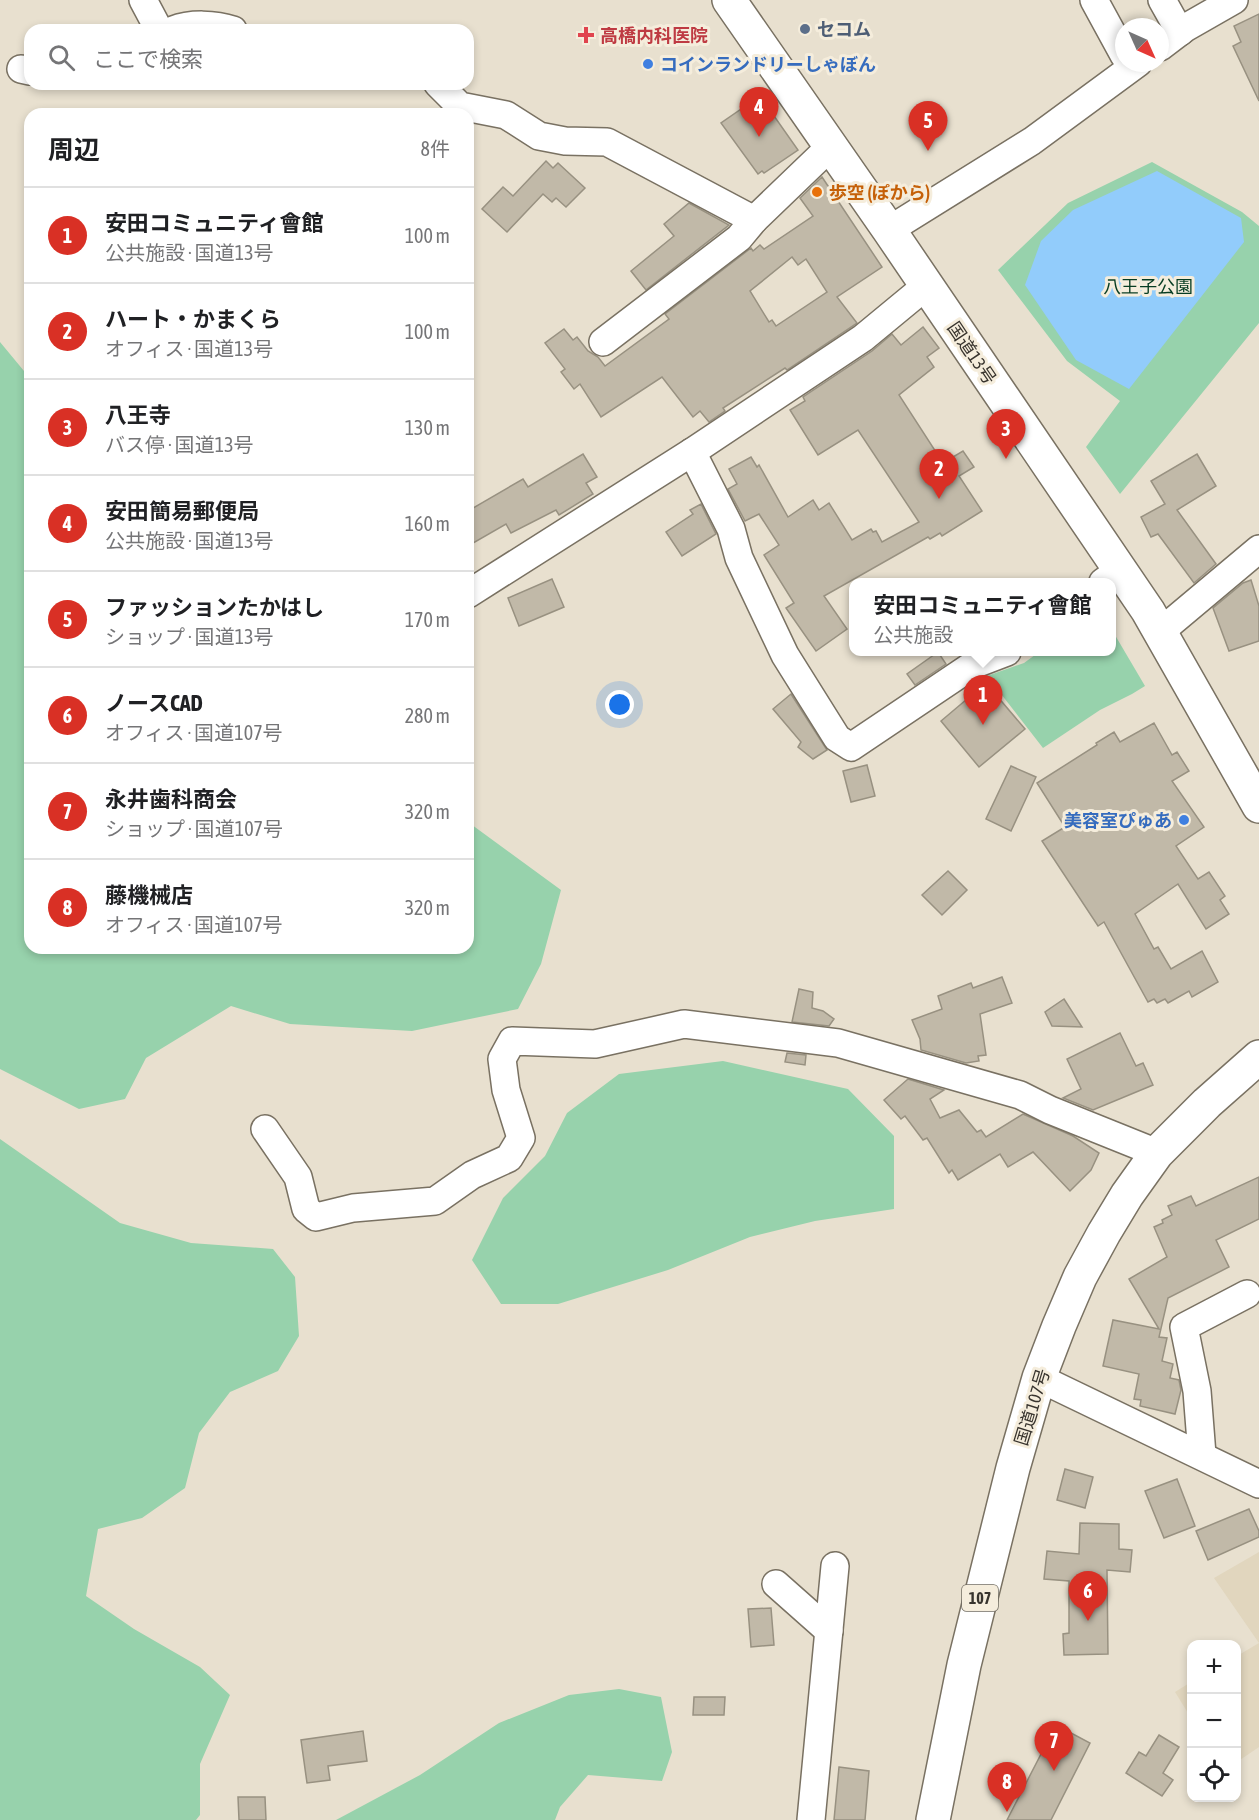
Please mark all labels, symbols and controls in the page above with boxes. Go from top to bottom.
north arrow [1115,18,1169,72]
place label: セコム [817,19,871,40]
marker: セコム [798,22,812,36]
search box [24,24,474,90]
place label: 高橋内科医院 [600,25,708,46]
marker: 高橋内科医院 [577,26,595,44]
icon: search [45,41,78,74]
text: ここで検索 [93,46,203,72]
place label: コインランドリーしゃぼん [660,54,876,75]
marker: コインランドリーしゃぼん [641,57,655,71]
pin: 4 [740,88,778,137]
pin: 5 [908,102,948,151]
text: 周辺 [48,135,100,165]
text: 8件 [421,137,450,160]
place label: 歩空 (ぽから) [829,182,930,203]
marker: 歩空 (ぽから) [810,185,824,199]
text: 安田コミュニティ會館 [105,210,324,236]
text: 1 [63,224,72,247]
text: 100 m [405,224,450,247]
text: 公共施設 · 国道13号 [105,241,274,264]
park label: 八王子公園 [1103,276,1193,297]
text: ハート・かまくら [105,306,281,332]
street label: 国道13号 [943,318,1001,388]
text: 2 [63,320,72,343]
text: 100 m [405,320,450,343]
text: オフィス · 国道13号 [105,337,273,360]
text: 八王寺 [105,402,171,428]
pin: 3 [986,410,1026,459]
text: 3 [63,416,72,439]
text: 130 m [405,416,450,439]
text: バス停 · 国道13号 [105,433,254,456]
pin: 2 [920,450,958,499]
text: 安田簡易郵便局 [105,498,259,524]
text: 4 [63,512,72,535]
text: 160 m [405,512,450,535]
text: 公共施設 · 国道13号 [105,529,274,552]
popup [849,578,1116,656]
text: 安田コミュニティ會館 [873,592,1092,618]
text: ファッションたかはし [105,594,324,620]
text: 5 [63,608,72,631]
text: 170 m [405,608,450,631]
text: 公共施設 [873,623,953,646]
text: ショップ · 国道13号 [105,625,274,648]
pin: 1 [964,676,1002,725]
text: ノースCAD [105,690,203,716]
your location [605,690,634,719]
text: 6 [63,704,72,727]
text: 280 m [405,704,450,727]
text: オフィス · 国道107号 [105,721,283,744]
text: 永井歯科商会 [105,786,237,812]
text: 7 [63,800,72,823]
text: 320 m [405,800,450,823]
place label: 美容室ぴゅあ [1064,810,1172,831]
marker: 美容室ぴゅあ [1177,813,1191,827]
text: ショップ · 国道107号 [105,817,283,840]
text: 藤機械店 [105,882,193,908]
text: 8 [63,896,72,919]
text: 320 m [405,896,450,919]
text: オフィス · 国道107号 [105,913,283,936]
street label: 国道107号 [1010,1366,1054,1448]
pin: 6 [1068,1572,1108,1621]
road number: 107 [962,1585,998,1611]
map controls [1187,1640,1241,1802]
button: + [1187,1640,1241,1694]
button: − [1187,1694,1241,1748]
pin: 7 [1034,1722,1074,1771]
button: locate [1187,1748,1241,1802]
pin: 8 [988,1762,1026,1812]

